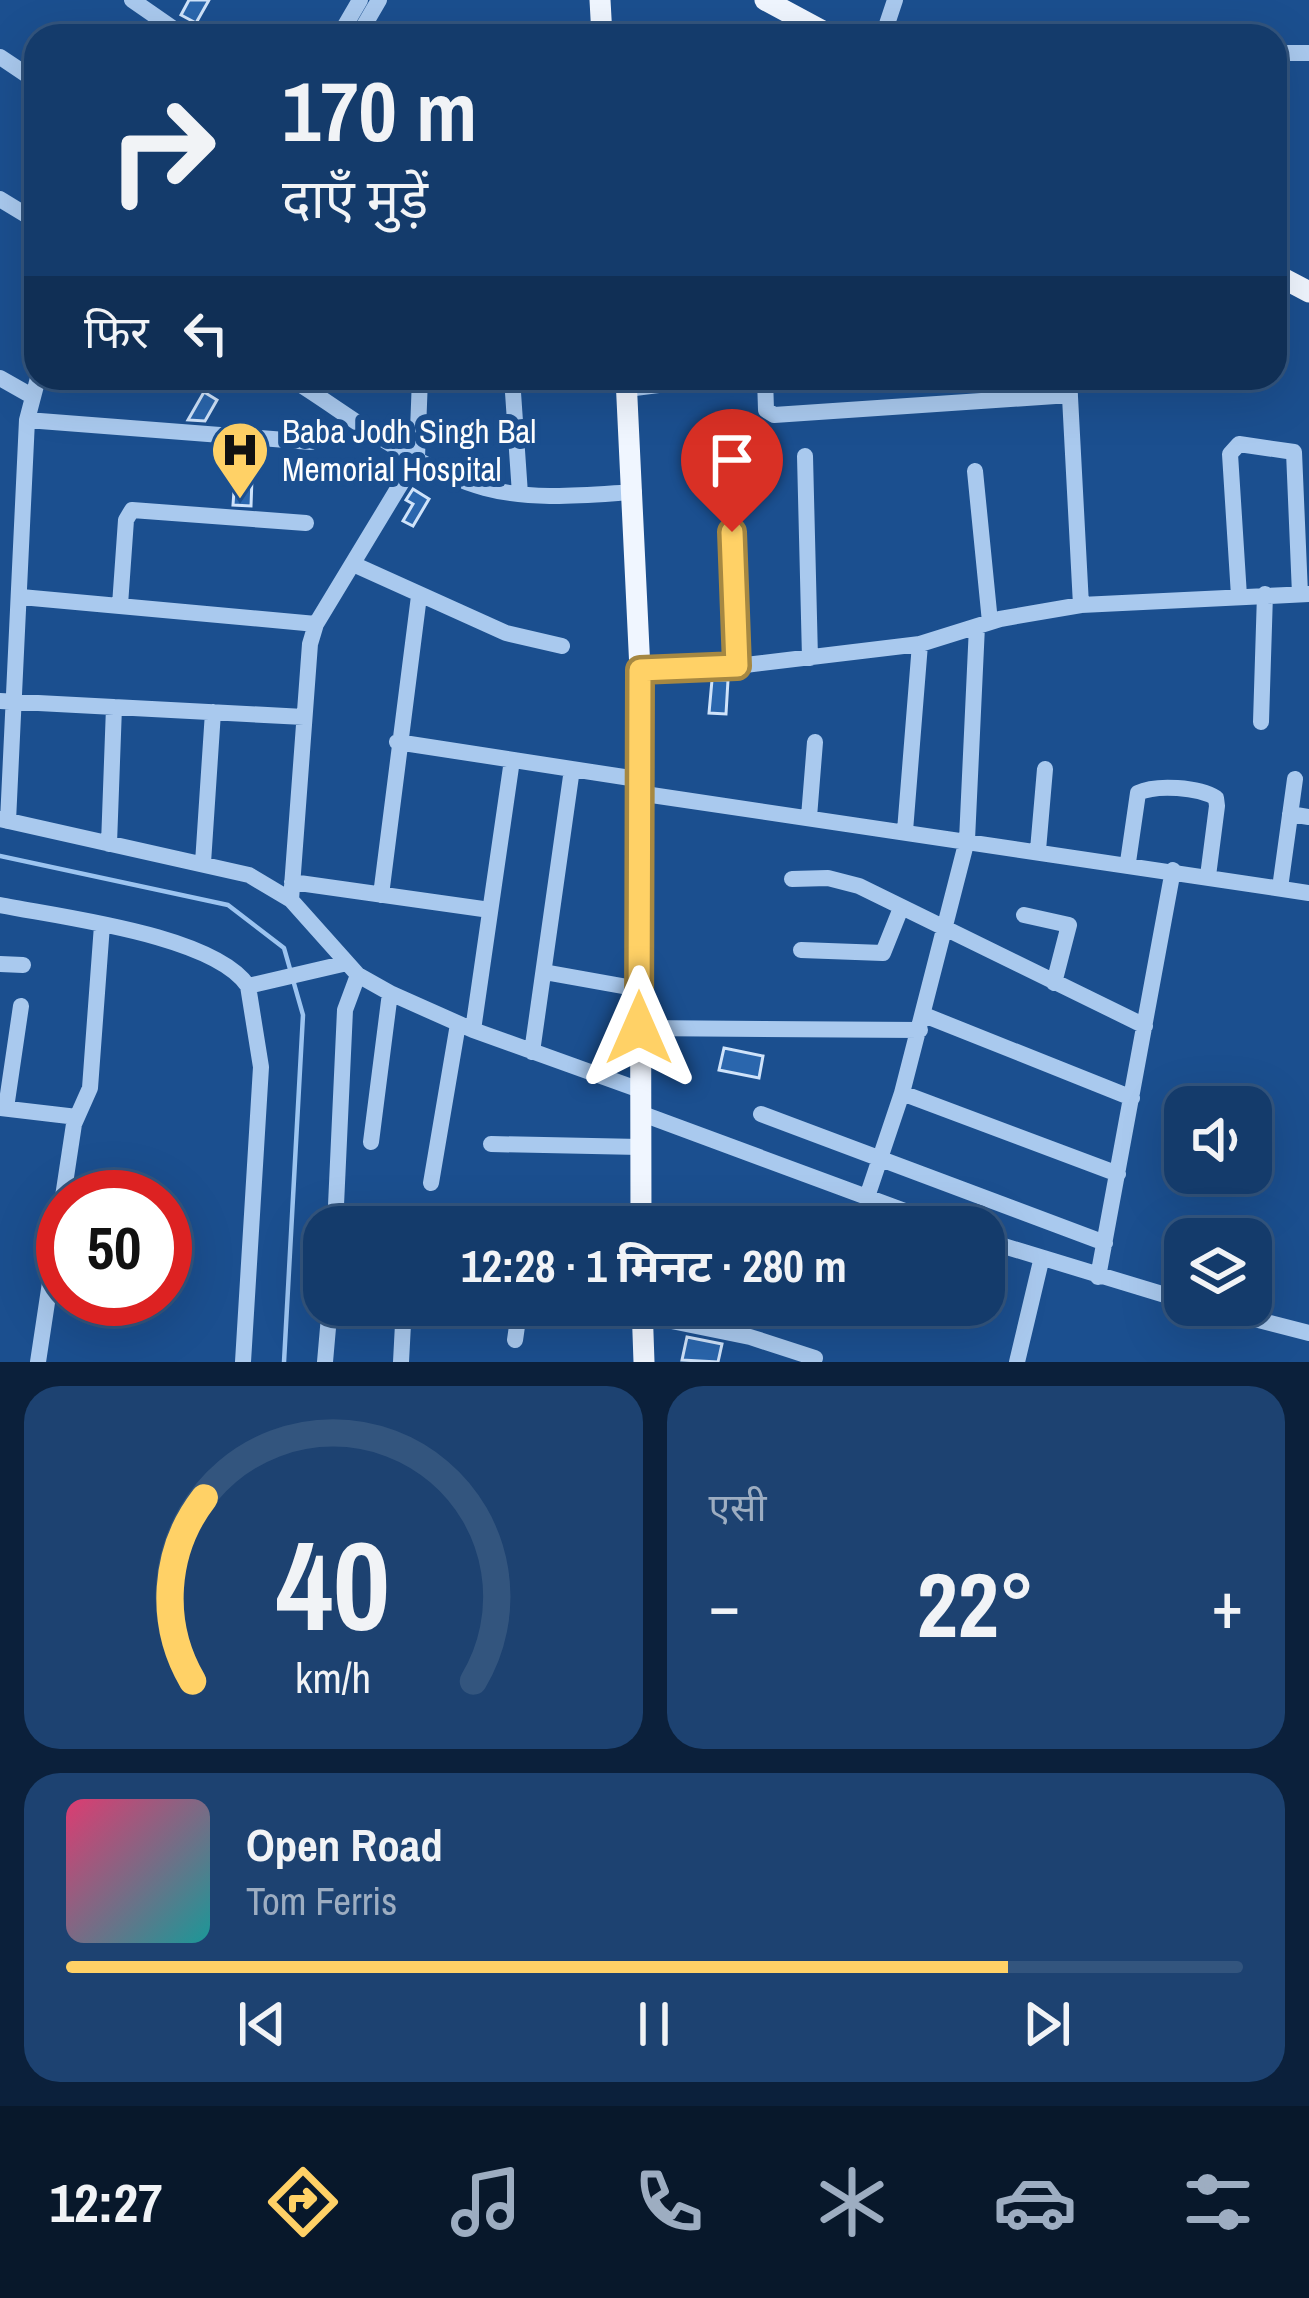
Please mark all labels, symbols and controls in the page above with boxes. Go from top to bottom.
text: 170 m [282,54,477,167]
icon: right [84,72,240,228]
text: दाएँ मुड़ें [282,162,428,235]
icon: left [173,300,239,366]
text: फिर [84,301,149,362]
place label: Baba Jodh Singh Bal Memorial Hospital [282,409,536,491]
pin [681,409,783,532]
hospital icon: Baba Jodh Singh Bal Memorial Hospital [209,419,271,501]
icon: arrive [699,427,765,493]
position arrow [576,965,702,1091]
map controls [1164,1086,1272,1326]
button: sound [1164,1086,1272,1194]
speed limit sign: 50 [36,1170,192,1326]
button: layers [1164,1218,1272,1326]
text: 12:28 · 1 मिनट · 280 m [461,1235,847,1296]
text: एसी [709,1481,767,1533]
text: 40 [276,1501,390,1669]
text: 22° [917,1544,1035,1665]
text: − [709,1560,740,1649]
text: + [1211,1560,1243,1649]
text: km/h [295,1648,371,1705]
text: Open Road [246,1814,443,1875]
text: Tom Ferris [246,1875,397,1927]
icon: previous [229,1991,295,2057]
icon: pause [621,1991,687,2057]
icon: next [1014,1991,1080,2057]
icon: directions [261,2160,345,2244]
icon: music [444,2160,528,2244]
icon: phone [627,2160,711,2244]
icon: climate [810,2160,894,2244]
icon: car [993,2160,1077,2244]
icon: filters [1176,2160,1260,2244]
text: 12:27 [49,2166,163,2239]

